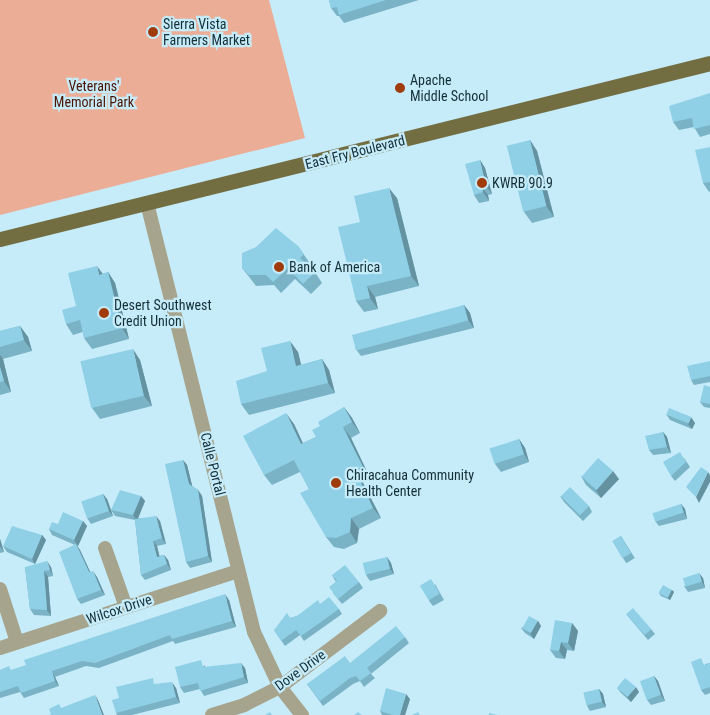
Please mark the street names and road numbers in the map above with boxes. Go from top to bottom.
street label: East Fry Boulevard [303,131,407,173]
street label: Calle Portal [197,431,229,497]
street label: Wilcox Drive [84,591,154,627]
street label: Dove Drive [271,646,329,694]

